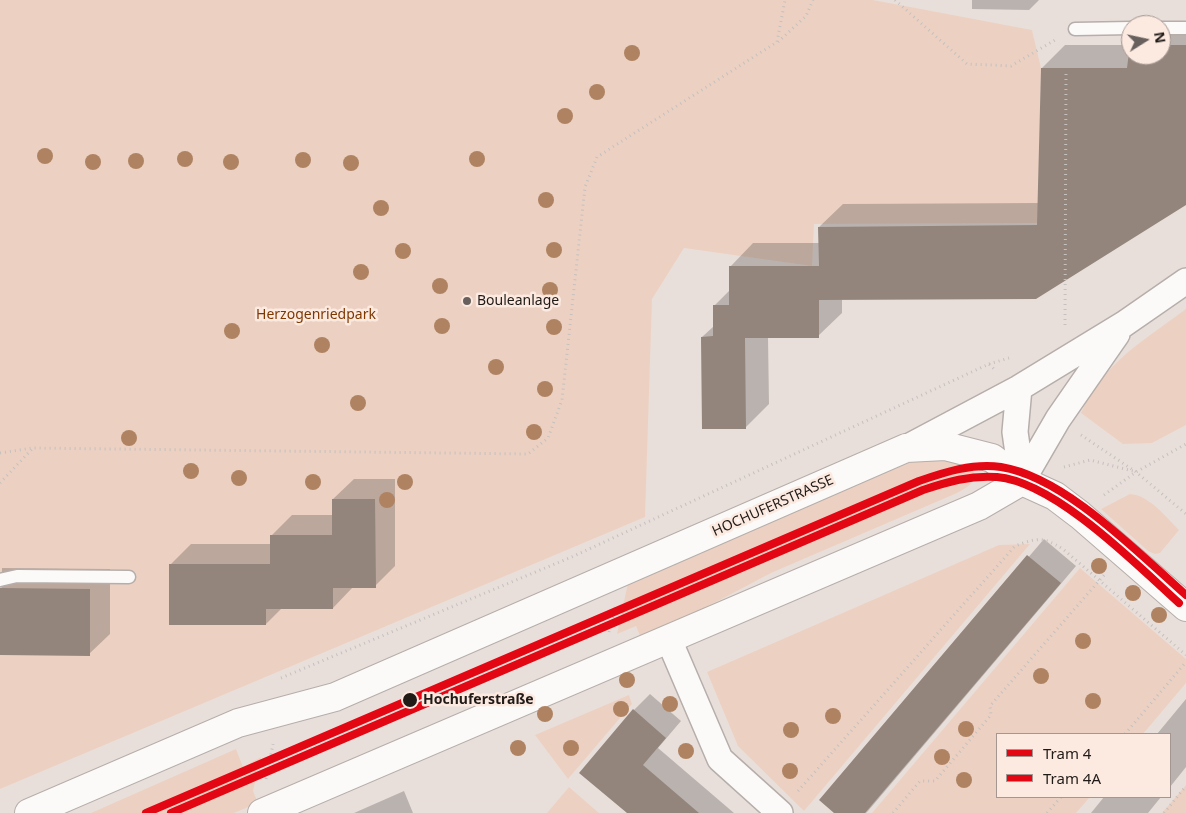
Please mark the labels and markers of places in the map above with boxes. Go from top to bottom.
place label: Bouleanlage [477,293,559,309]
marker: Bouleanlage [461,295,473,307]
marker: Hochuferstraße [401,691,419,709]
place label: Hochuferstraße [423,692,534,708]

